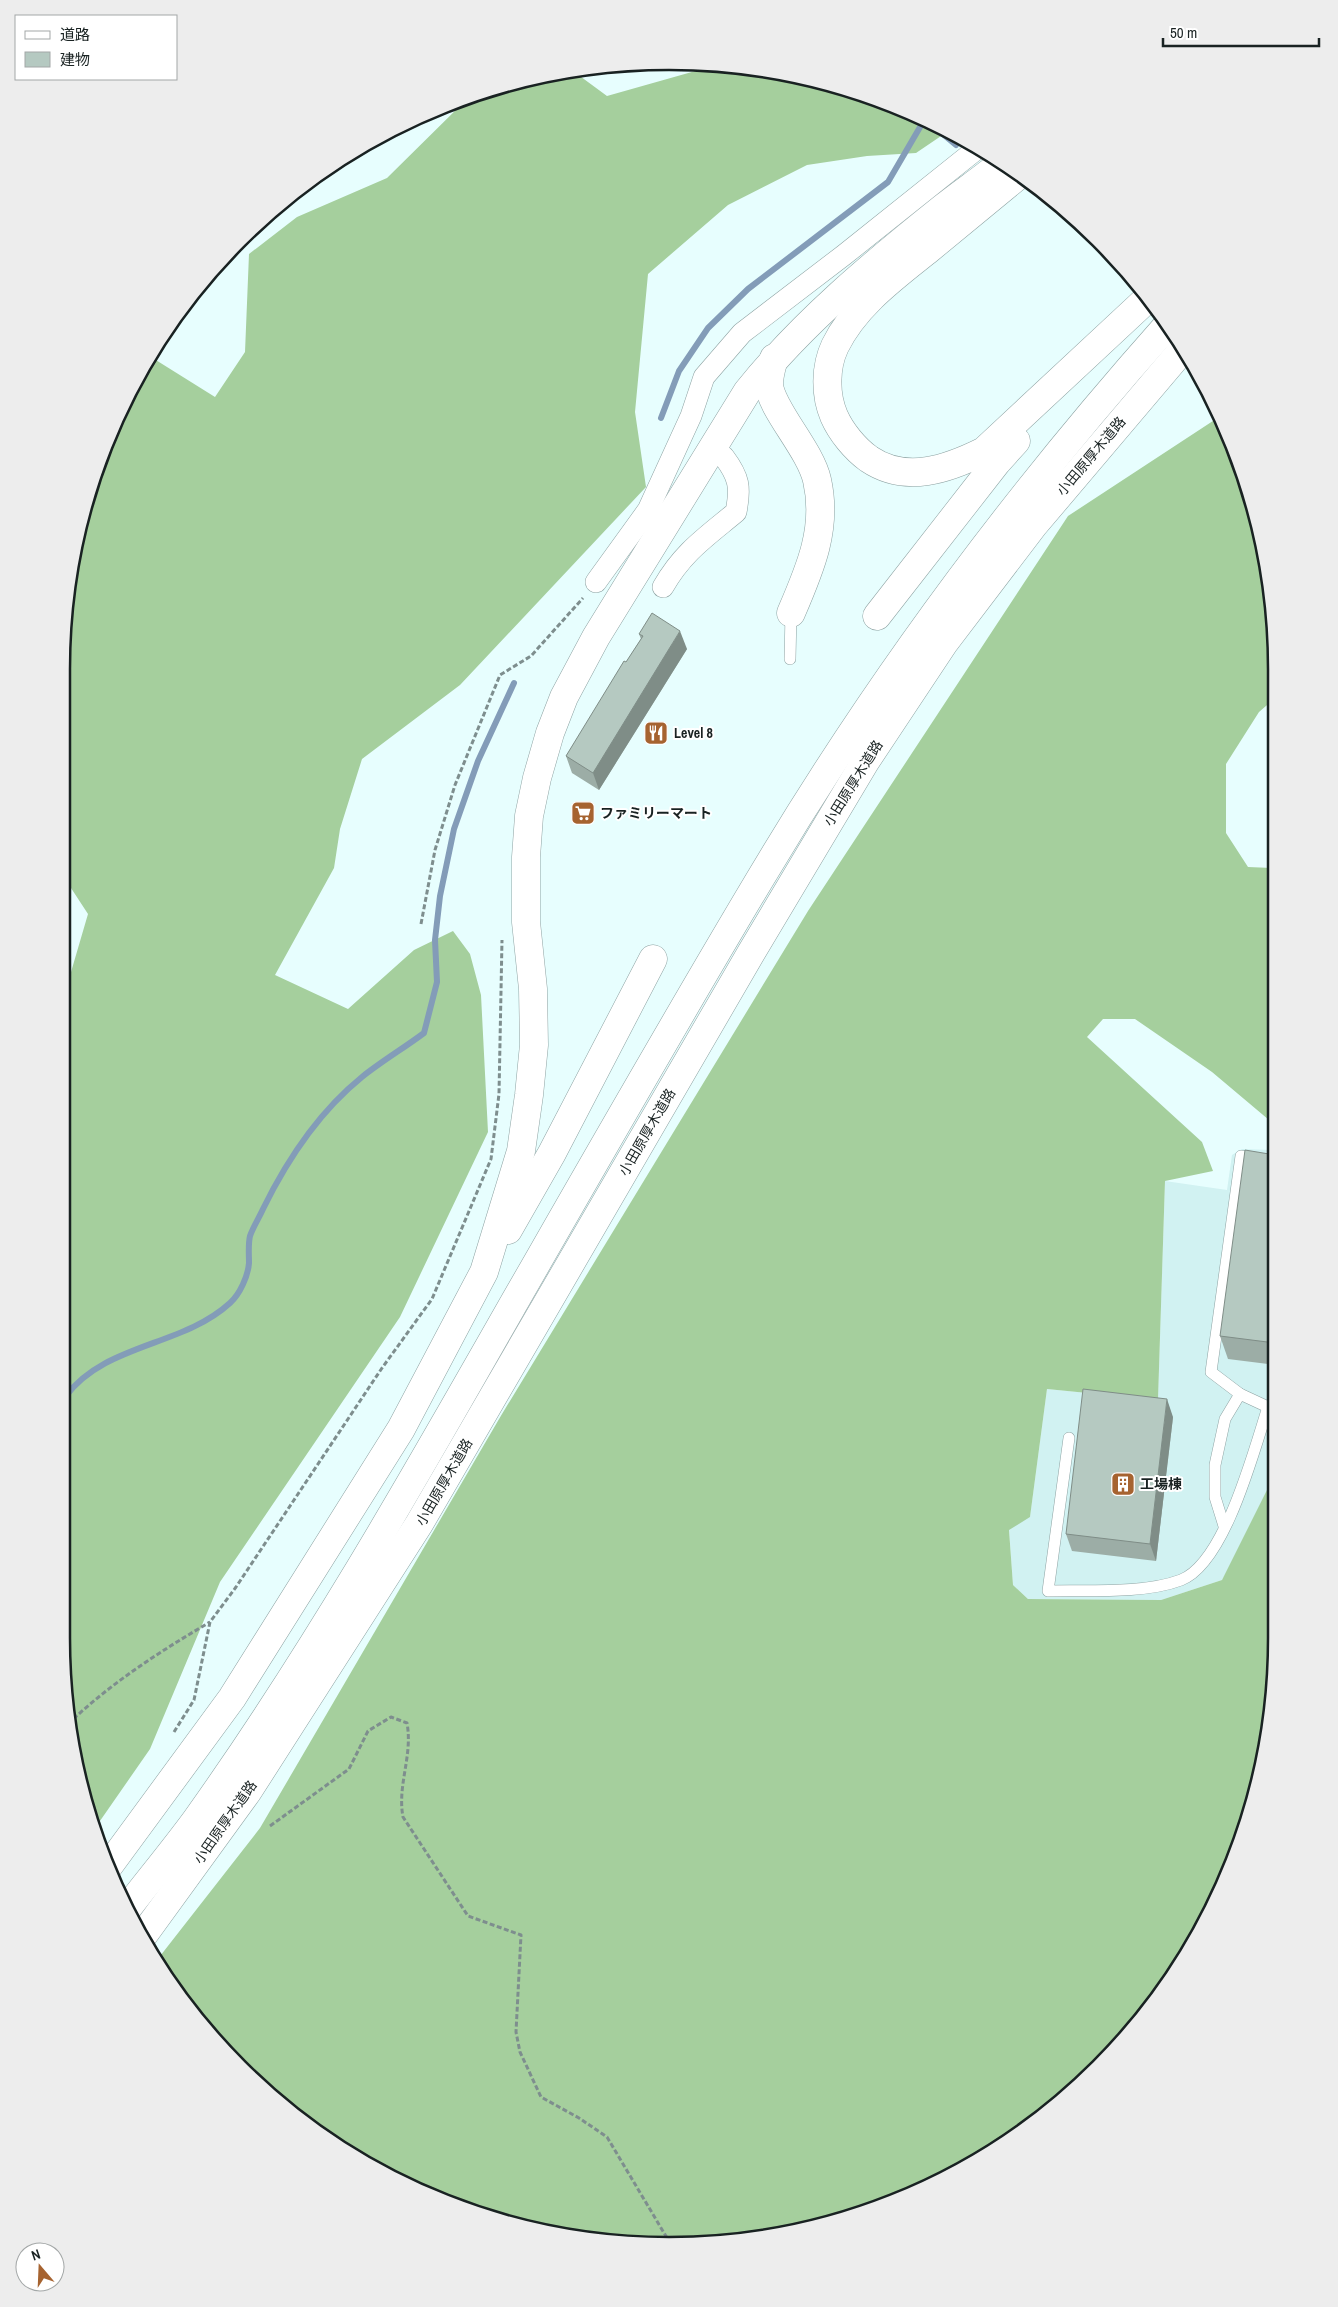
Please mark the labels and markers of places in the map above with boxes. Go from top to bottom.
restaurant icon: Level 8 [643,720,669,746]
place label: Level 8 [674,724,713,742]
supermarket icon: ファミリーマート [570,800,596,826]
place label: ファミリーマート [600,804,712,822]
building icon: 工場棟 [1110,1471,1136,1497]
place label: 工場棟 [1140,1475,1182,1493]

